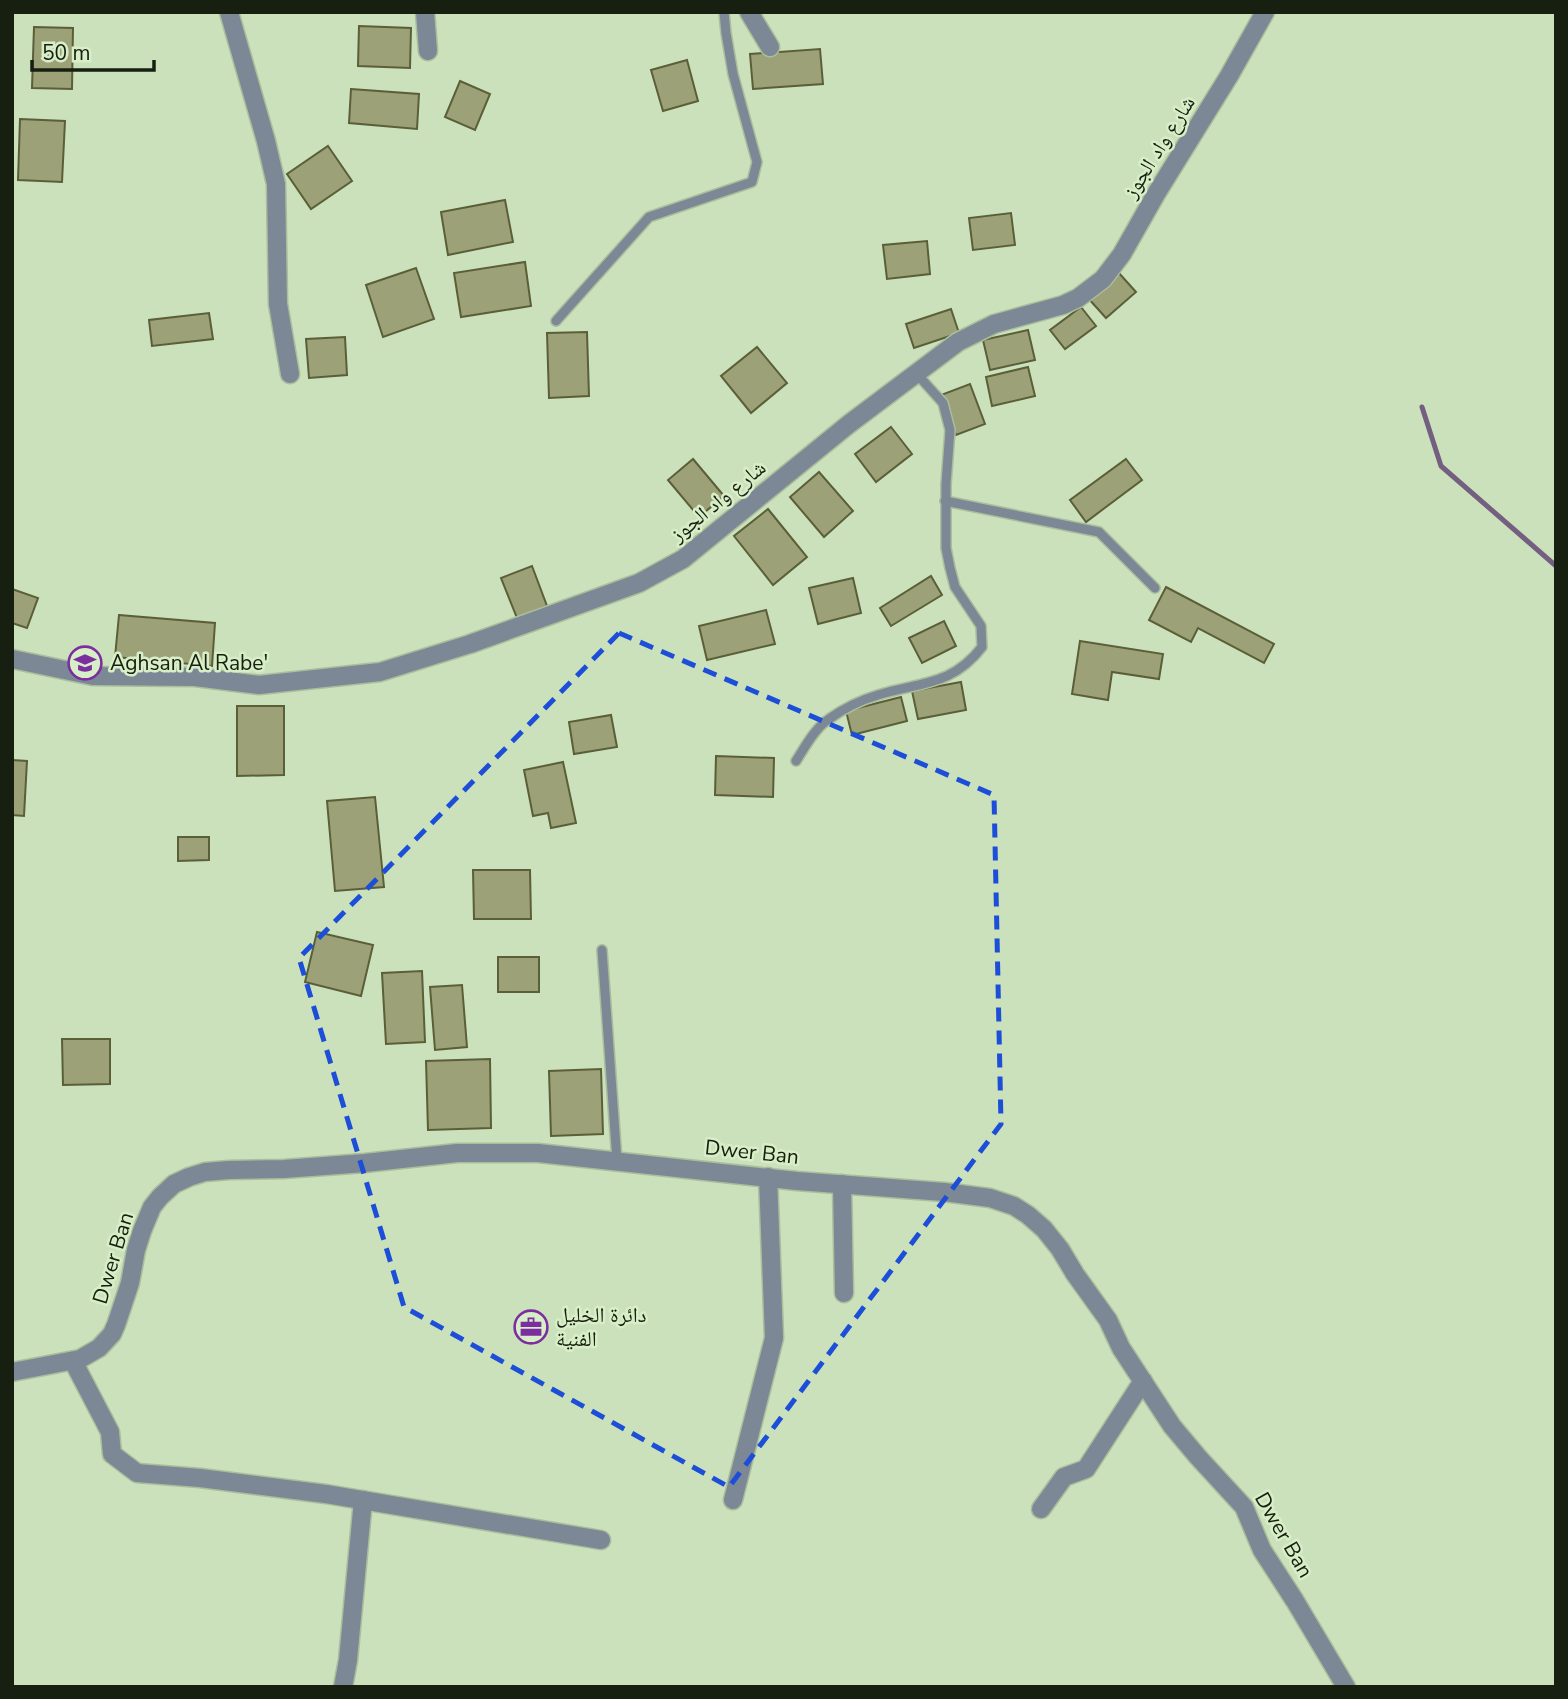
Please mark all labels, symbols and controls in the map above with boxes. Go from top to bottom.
scale bar [32,28,154,72]
text: 50 m [42,39,91,67]
street label: شارع واد الجوز [1116,91,1202,204]
street label: شارع واد الجوز [663,454,772,549]
school or university icon: Aghsan Al Rabe' [66,644,104,682]
place label: Aghsan Al Rabe' [110,649,268,677]
street label: Dwer Ban [704,1133,800,1171]
street label: Dwer Ban [86,1209,140,1307]
place label: دائرة الخليل الفنية [556,1301,646,1353]
office icon: دائرة الخليل الفنية [512,1308,550,1346]
street label: Dwer Ban [1248,1487,1320,1583]

